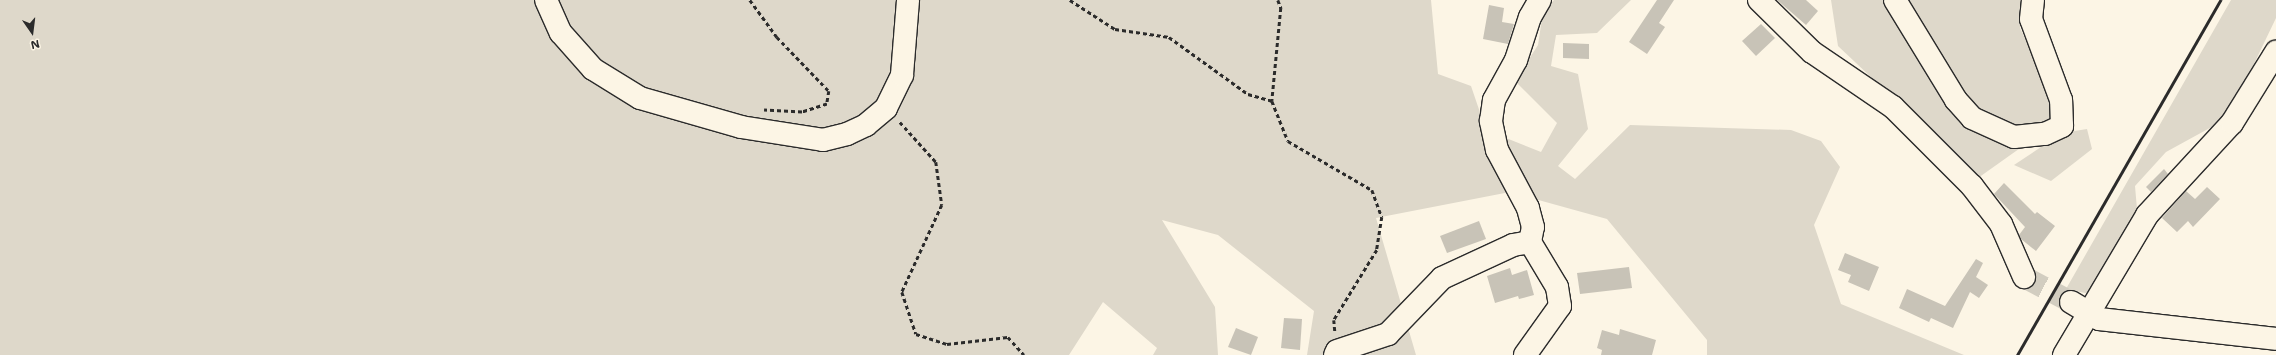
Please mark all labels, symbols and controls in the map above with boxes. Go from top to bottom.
north arrow [12,12,52,52]
text: N [29,36,41,52]

